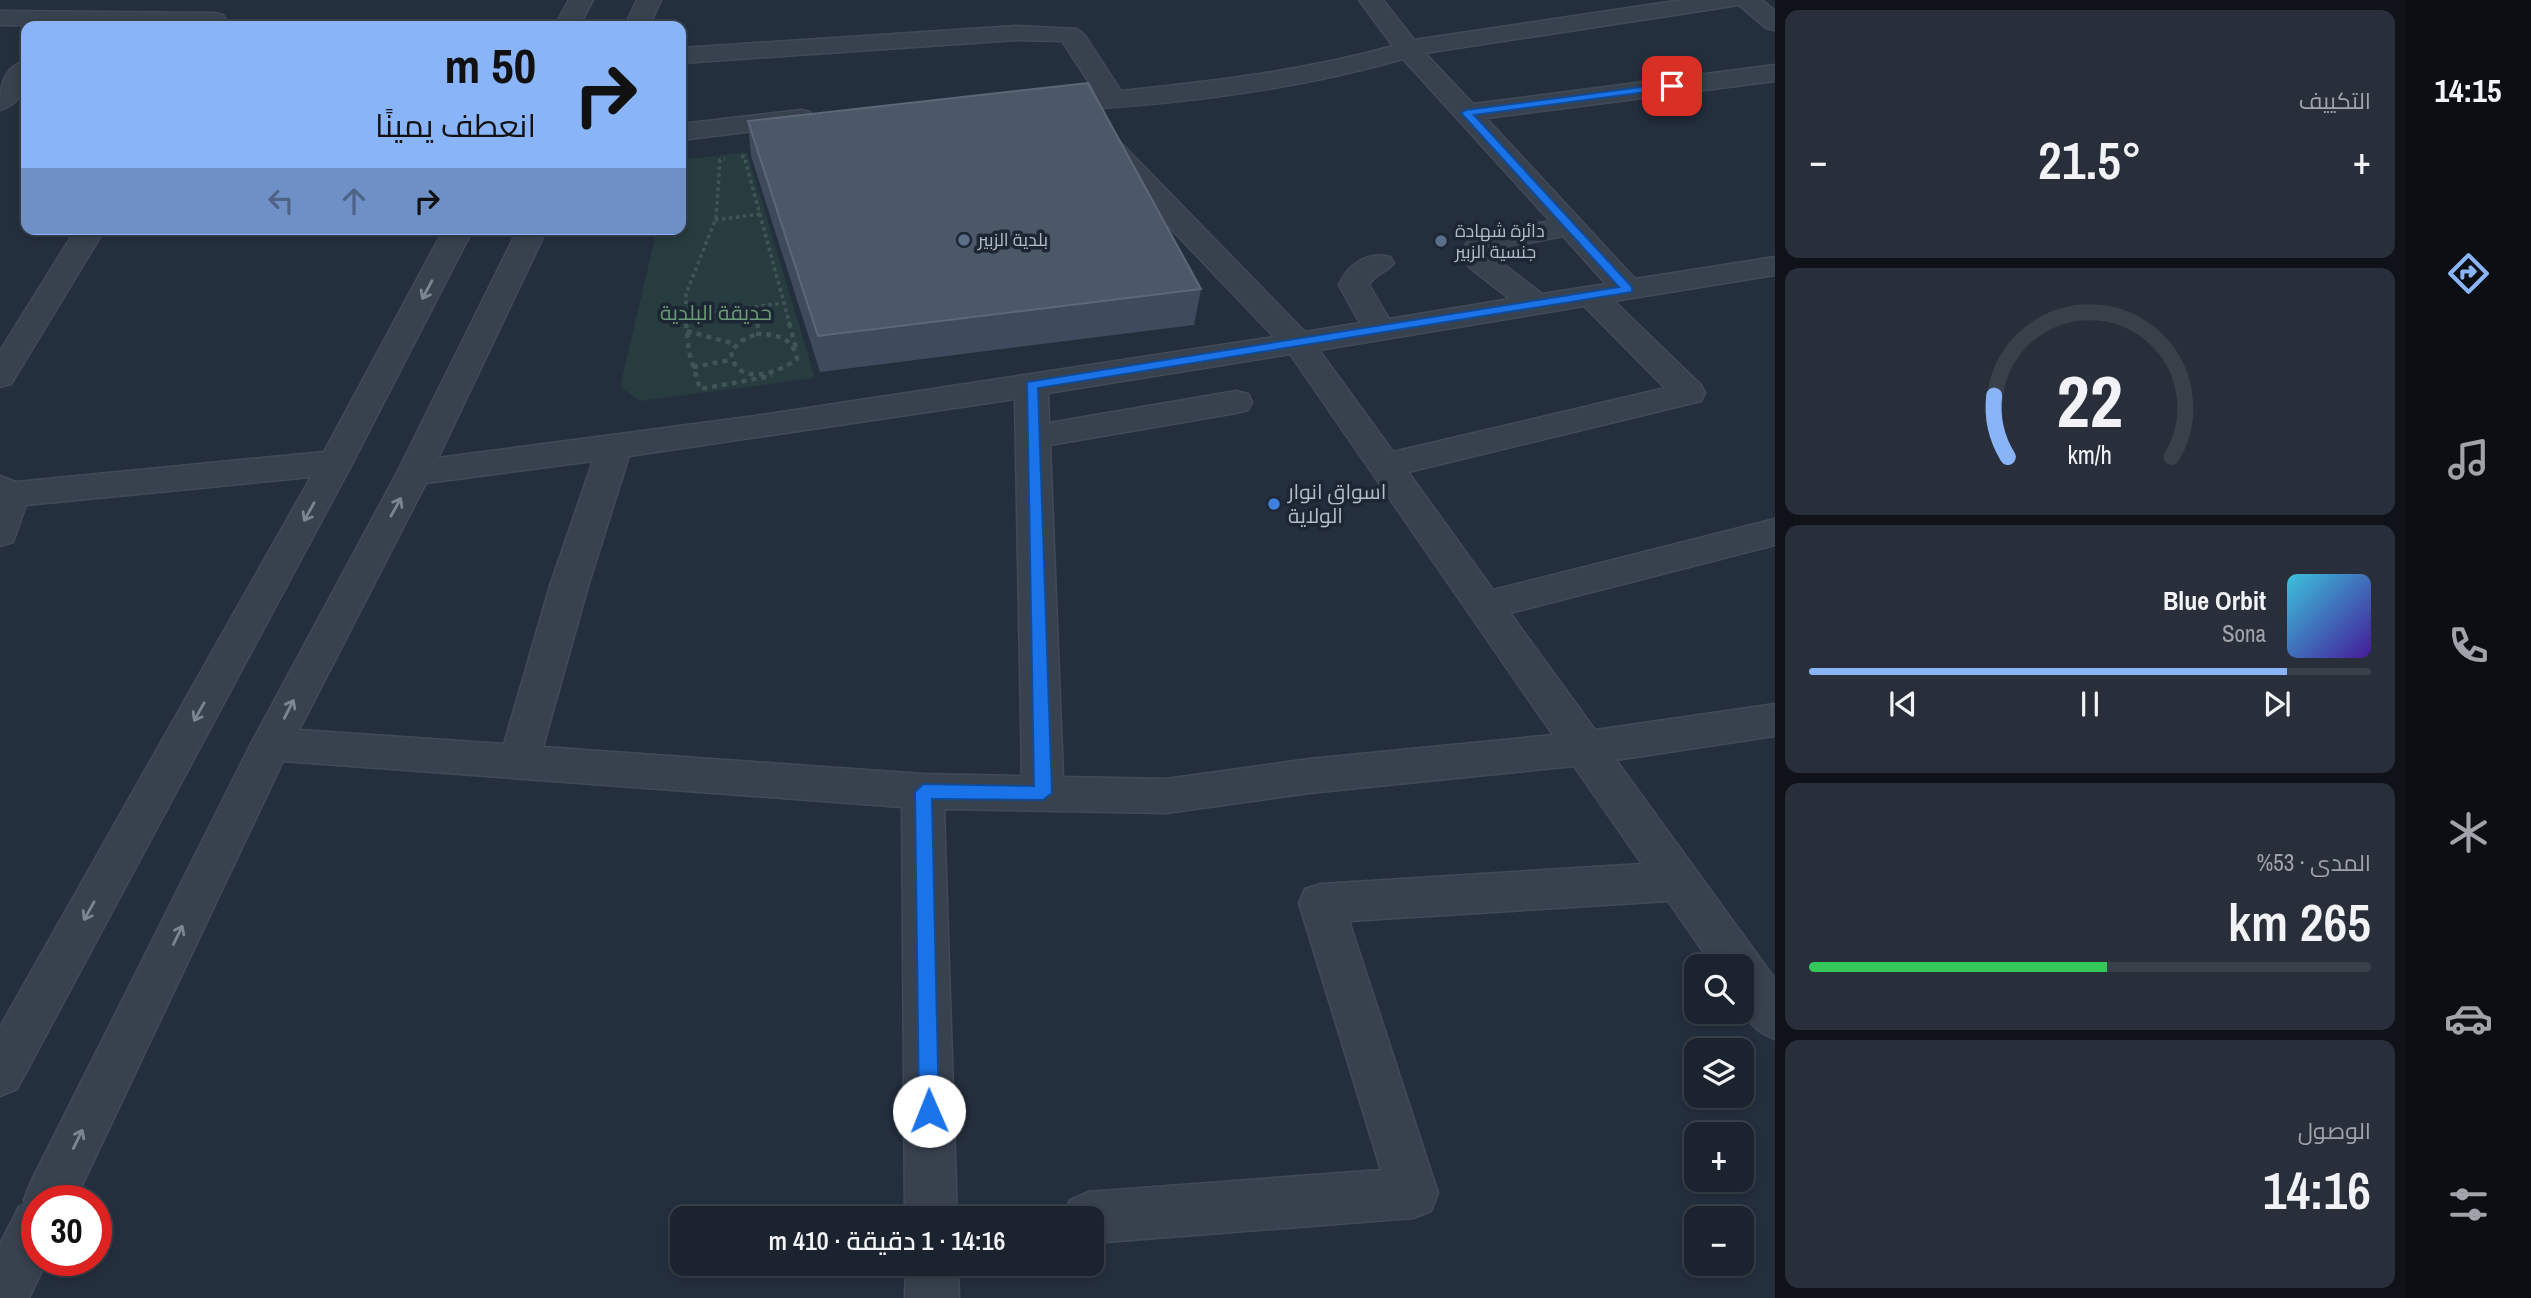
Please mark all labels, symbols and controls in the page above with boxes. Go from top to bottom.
text: 50 m [444,32,536,98]
icon: right [560,49,651,140]
pin [1642,56,1702,116]
icon: arrive [1653,67,1691,105]
text: 14:15 [2434,69,2502,112]
text: التكييف [2299,85,2371,116]
text: انعطف يمينًا [375,104,536,147]
text: 21.5° [2038,125,2142,195]
text: − [1809,135,1827,186]
text: + [2353,135,2371,186]
icon: left [262,182,300,220]
icon: ahead [335,182,373,220]
icon: right [408,182,446,220]
place label: دائرة شهادة جنسية الزبير [1454,218,1545,264]
place label: بلدية الزبير [977,227,1048,252]
marker: بلدية الزبير [956,232,972,248]
marker: دائرة شهادة جنسية الزبير [1433,233,1449,249]
icon: directions [2444,249,2493,298]
one-way arrow [420,279,433,300]
park label: حديقة البلدية [660,298,772,327]
text: 22 [2057,353,2123,451]
icon: music [2444,435,2493,484]
text: km/h [2068,438,2112,472]
place label: اسواق انوار الولاية [1287,477,1386,530]
marker: اسواق انوار الولاية [1266,496,1282,512]
one-way arrow [389,498,403,518]
one-way arrow [302,502,316,522]
text: Blue Orbit [2163,583,2266,618]
text: Sona [2222,618,2266,649]
icon: phone [2444,621,2493,670]
icon: previous [1884,685,1922,723]
icon: pause [2071,685,2109,723]
icon: next [2258,685,2296,723]
one-way arrow [283,699,297,719]
one-way arrow [192,701,206,721]
icon: climate [2444,808,2493,857]
text: المدى · 53% [2257,847,2371,878]
text: 265 km [2228,887,2371,957]
one-way arrow [82,900,95,921]
one-way arrow [172,925,185,946]
map controls [1684,954,1754,1276]
button: search [1684,954,1754,1024]
icon: car [2444,994,2493,1043]
button: layers [1684,1038,1754,1108]
position arrow [892,1074,966,1148]
text: الوصول [2298,1115,2371,1146]
button: + [1684,1122,1754,1192]
one-way arrow [72,1129,86,1150]
text: 14:16 [2263,1155,2371,1225]
icon: filters [2444,1180,2493,1229]
speed limit sign: 30 [21,1185,112,1276]
button: − [1684,1206,1754,1276]
text: 14:16 · 1 دقيقة · 410 m [769,1223,1005,1258]

